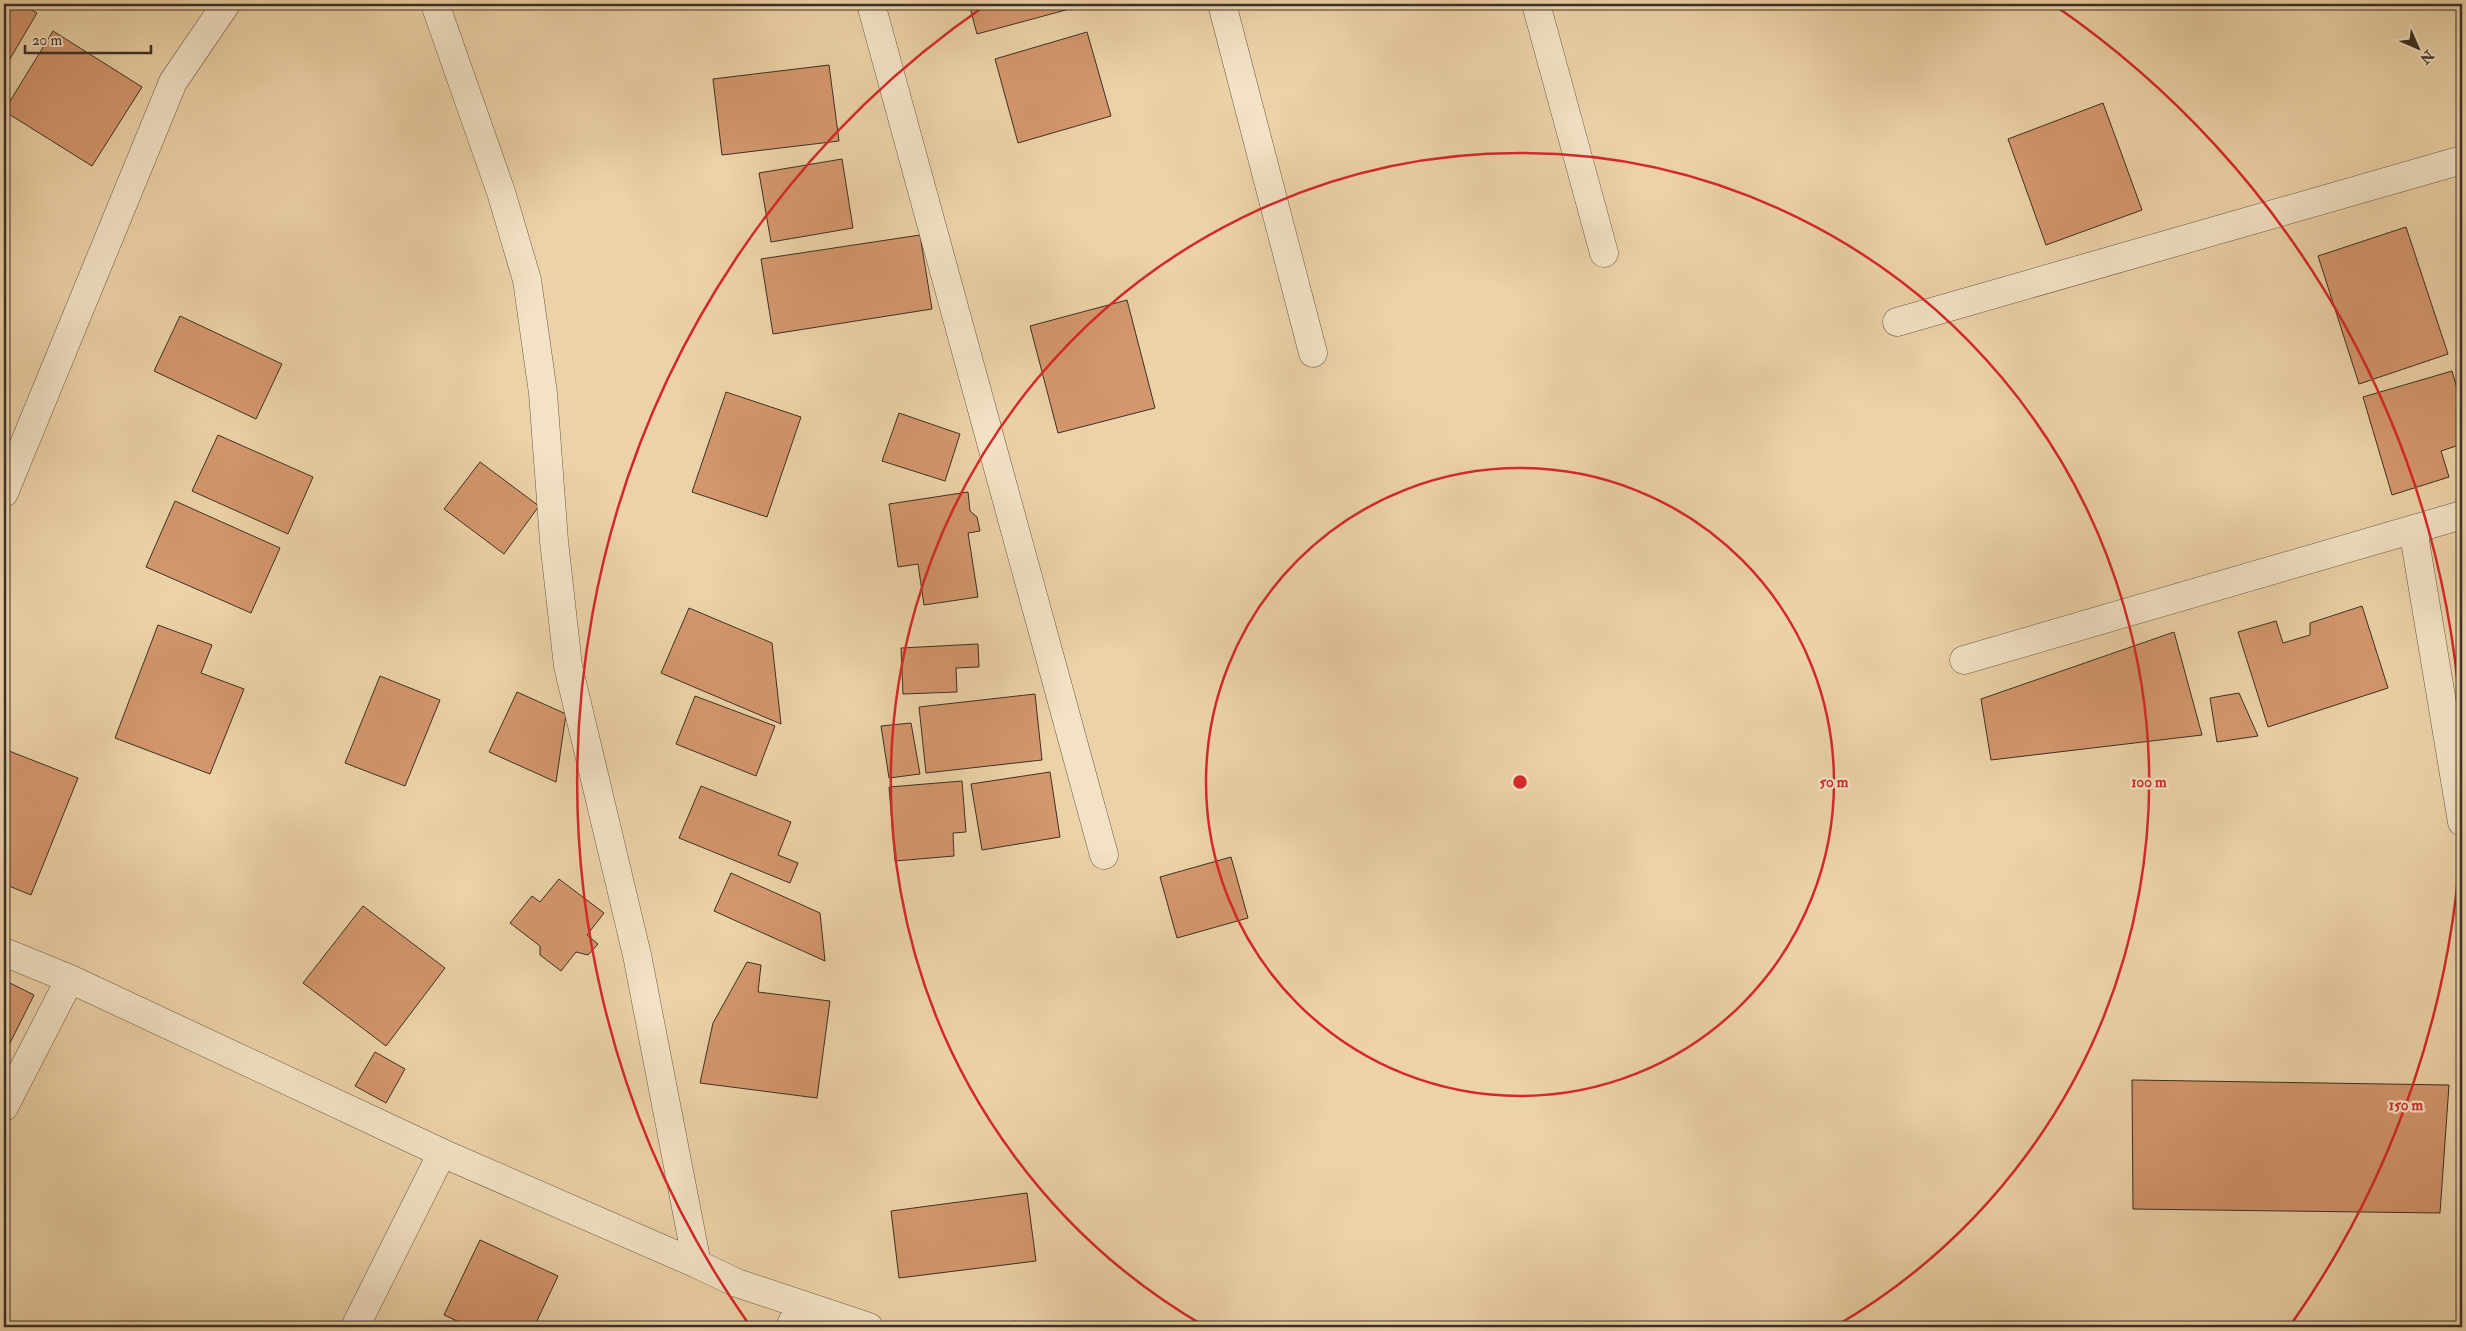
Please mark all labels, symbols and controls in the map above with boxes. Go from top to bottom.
scale bar [25,22,151,54]
north arrow [2394,22,2444,72]
text: 20 m [32,31,62,50]
text: N [2416,46,2438,68]
centre of rings [1511,773,1529,791]
text: 50 m [1820,773,1849,792]
text: 100 m [2131,773,2167,792]
text: 150 m [2389,1096,2423,1115]

